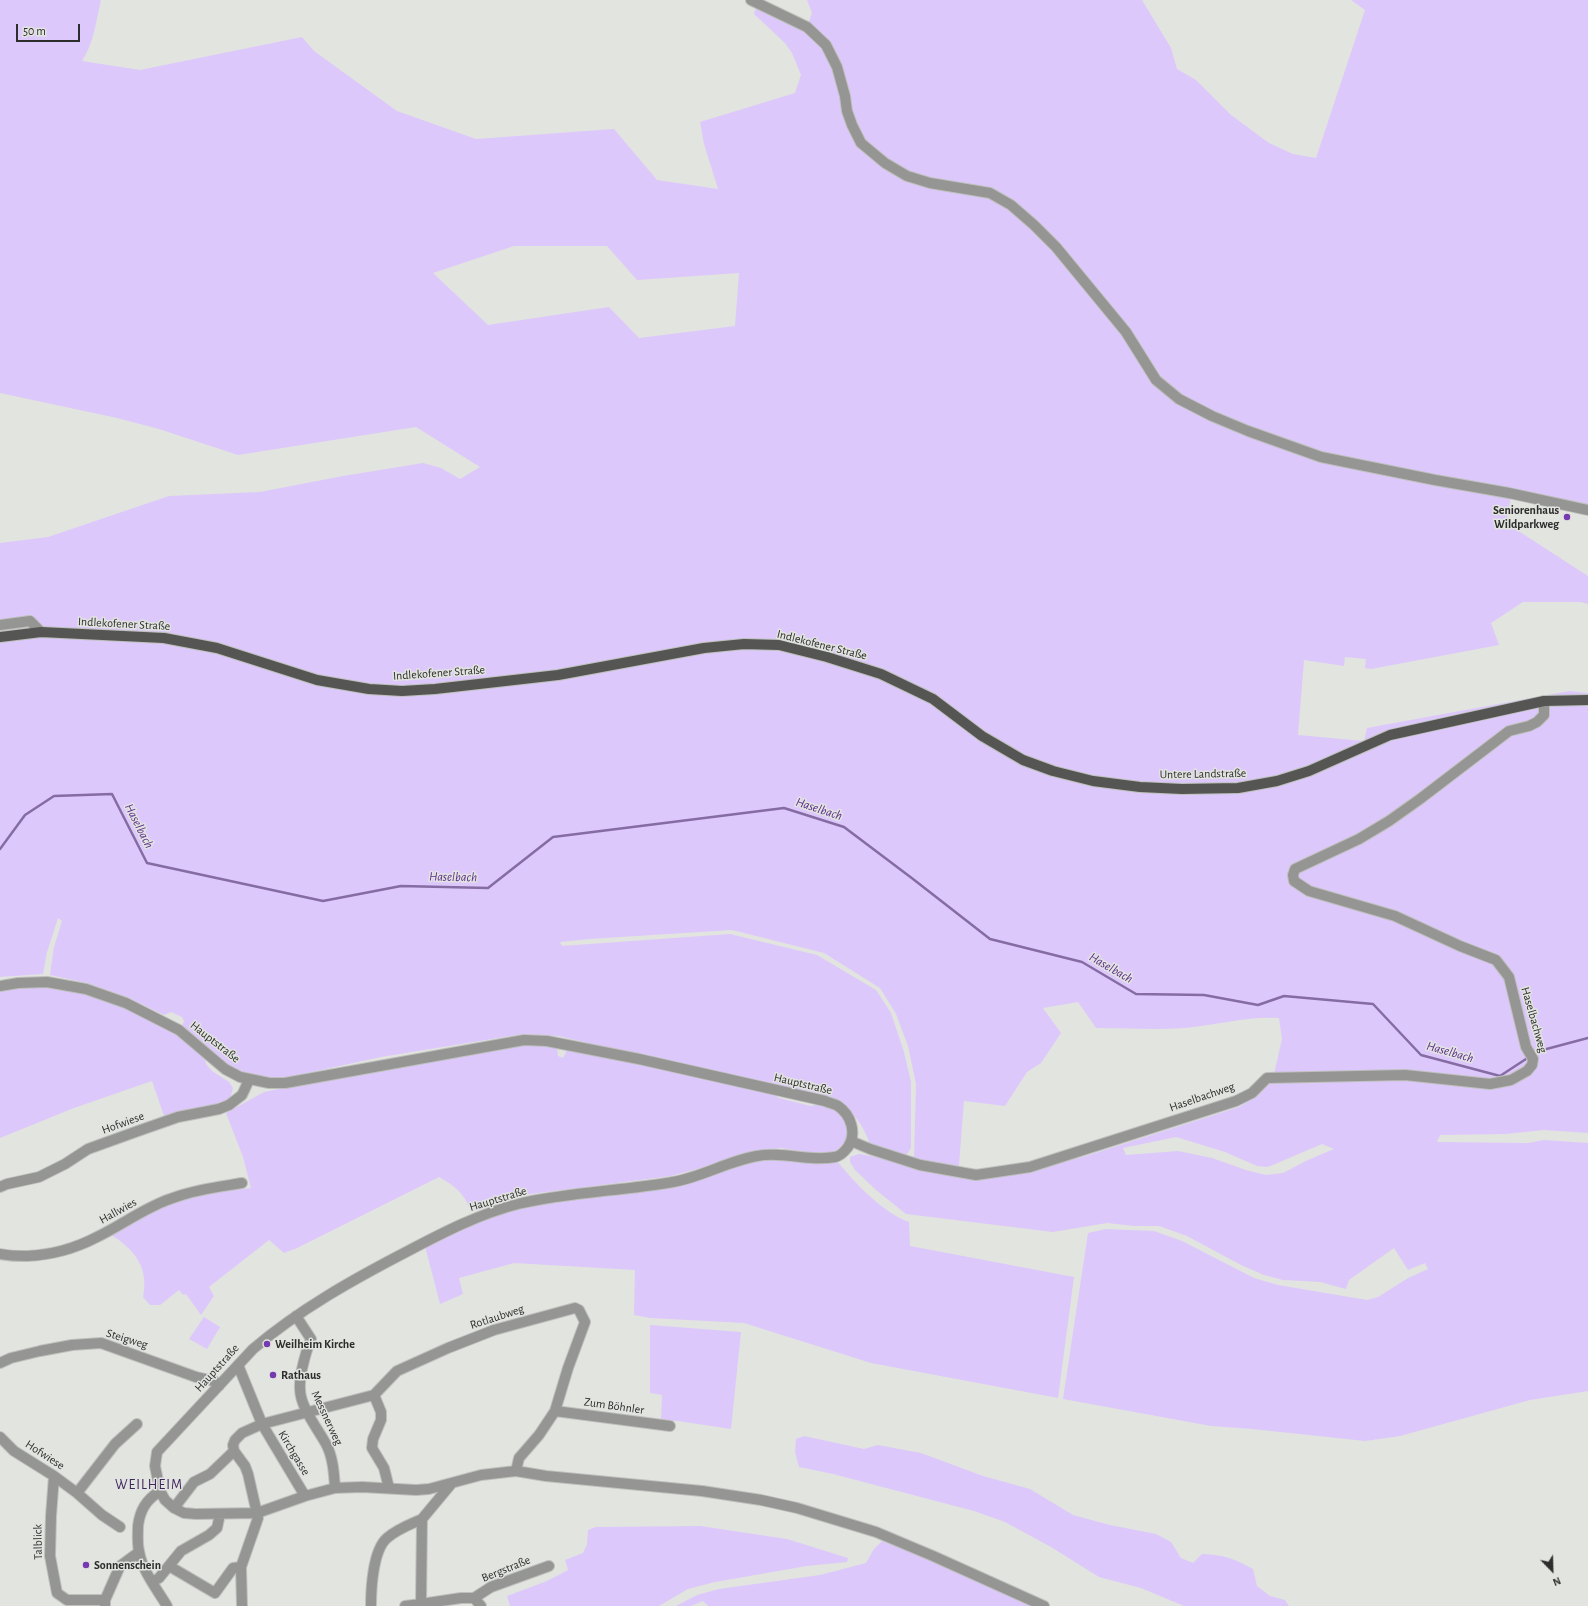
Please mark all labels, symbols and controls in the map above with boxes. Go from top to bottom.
scale bar [18,16,82,42]
text: 50 m [23,25,46,37]
place label: Seniorenhaus Wildparkweg [1493,503,1559,531]
marker: Seniorenhaus Wildparkweg [1562,512,1572,522]
street label: Indlekofener Straße [77,614,171,634]
street label: Indlekofener Straße [775,627,869,663]
street label: Indlekofener Straße [392,663,486,683]
street label: Untere Landstraße [1160,766,1246,782]
water label: Haselbach [794,794,844,824]
water label: Haselbach [121,801,157,851]
water label: Haselbach [429,869,477,885]
water label: Haselbach [1086,949,1136,987]
street label: Haselbachweg [1518,985,1550,1055]
street label: Hauptstraße [187,1018,243,1066]
water label: Haselbach [1425,1038,1475,1066]
street label: Hauptstraße [772,1070,834,1098]
street label: Haselbachweg [1168,1079,1236,1115]
street label: Hofwiese [100,1109,146,1137]
street label: Hauptstraße [468,1183,528,1215]
street label: Hallwies [97,1195,139,1227]
street label: Rotlaubweg [468,1302,526,1332]
street label: Steigweg [104,1326,150,1352]
place label: Weilheim Kirche [275,1337,355,1351]
marker: Weilheim Kirche [262,1339,272,1349]
street label: Hauptstraße [192,1341,242,1395]
place label: Rathaus [281,1368,321,1382]
marker: Rathaus [268,1370,278,1380]
street label: Messnerweg [308,1388,346,1448]
street label: Zum Böhnler [583,1395,645,1417]
street label: Kirchgasse [275,1428,313,1478]
street label: Hofwiese [23,1437,67,1473]
district label: WEILHEIM [115,1477,183,1493]
street label: Talblick [30,1524,46,1560]
north arrow [1532,1550,1572,1590]
street label: Bergstraße [480,1553,532,1585]
place label: Sonnenschein [94,1558,161,1572]
marker: Sonnenschein [81,1560,91,1570]
text: N [1551,1575,1563,1588]

